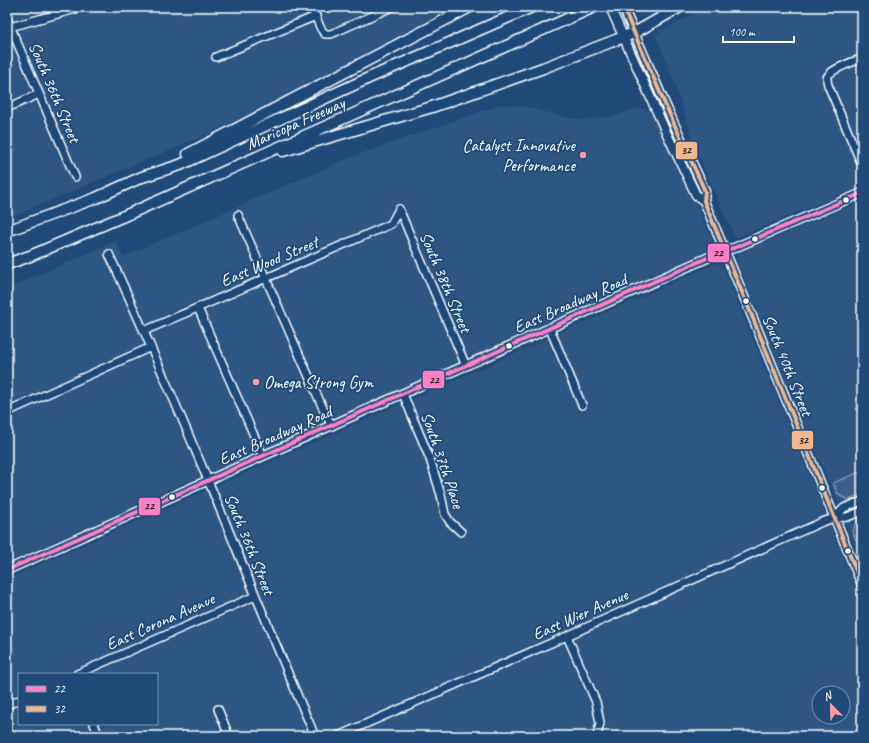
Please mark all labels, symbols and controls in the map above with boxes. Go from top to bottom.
scale bar [723,18,794,44]
text: 100 m [729,24,756,40]
street label: South 36th Street [24,39,86,148]
street label: Maricopa Freeway [243,92,349,155]
place label: Catalyst Innovative Performance [462,135,576,176]
line badge: 32 [675,141,698,160]
text: 32 [681,143,692,157]
marker: Catalyst Innovative Performance [578,150,588,160]
unlabelled marker [841,195,851,205]
street label: South 38th Street [415,229,477,338]
street label: East Wood Street [217,231,323,291]
unlabelled marker [750,234,760,244]
line badge: 22 [707,243,730,263]
text: 22 [713,246,724,260]
street label: East Broadway Road [511,268,632,338]
unlabelled marker [741,296,751,306]
street label: South 40th Street [758,312,818,421]
unlabelled marker [504,341,514,351]
line badge: 22 [422,370,445,389]
place label: Omega Strong Gym [264,372,375,393]
text: 22 [429,373,440,387]
marker: Omega Strong Gym [251,377,261,387]
street label: East Broadway Road [216,400,337,470]
street label: South 37th Place [416,409,469,512]
line badge: 32 [791,430,814,450]
text: 32 [798,433,809,447]
unlabelled marker [817,483,827,493]
street label: South 36th Street [220,491,280,600]
unlabelled marker [167,492,177,502]
line badge: 22 [138,497,161,516]
text: 22 [144,499,155,513]
unlabelled marker [843,546,853,556]
street label: East Wier Avenue [529,583,632,645]
street label: East Corona Avenue [103,588,219,655]
legend [18,673,158,725]
text: 22 [54,681,66,697]
north arrow [811,685,851,725]
text: N [821,687,835,704]
text: 32 [54,701,66,717]

